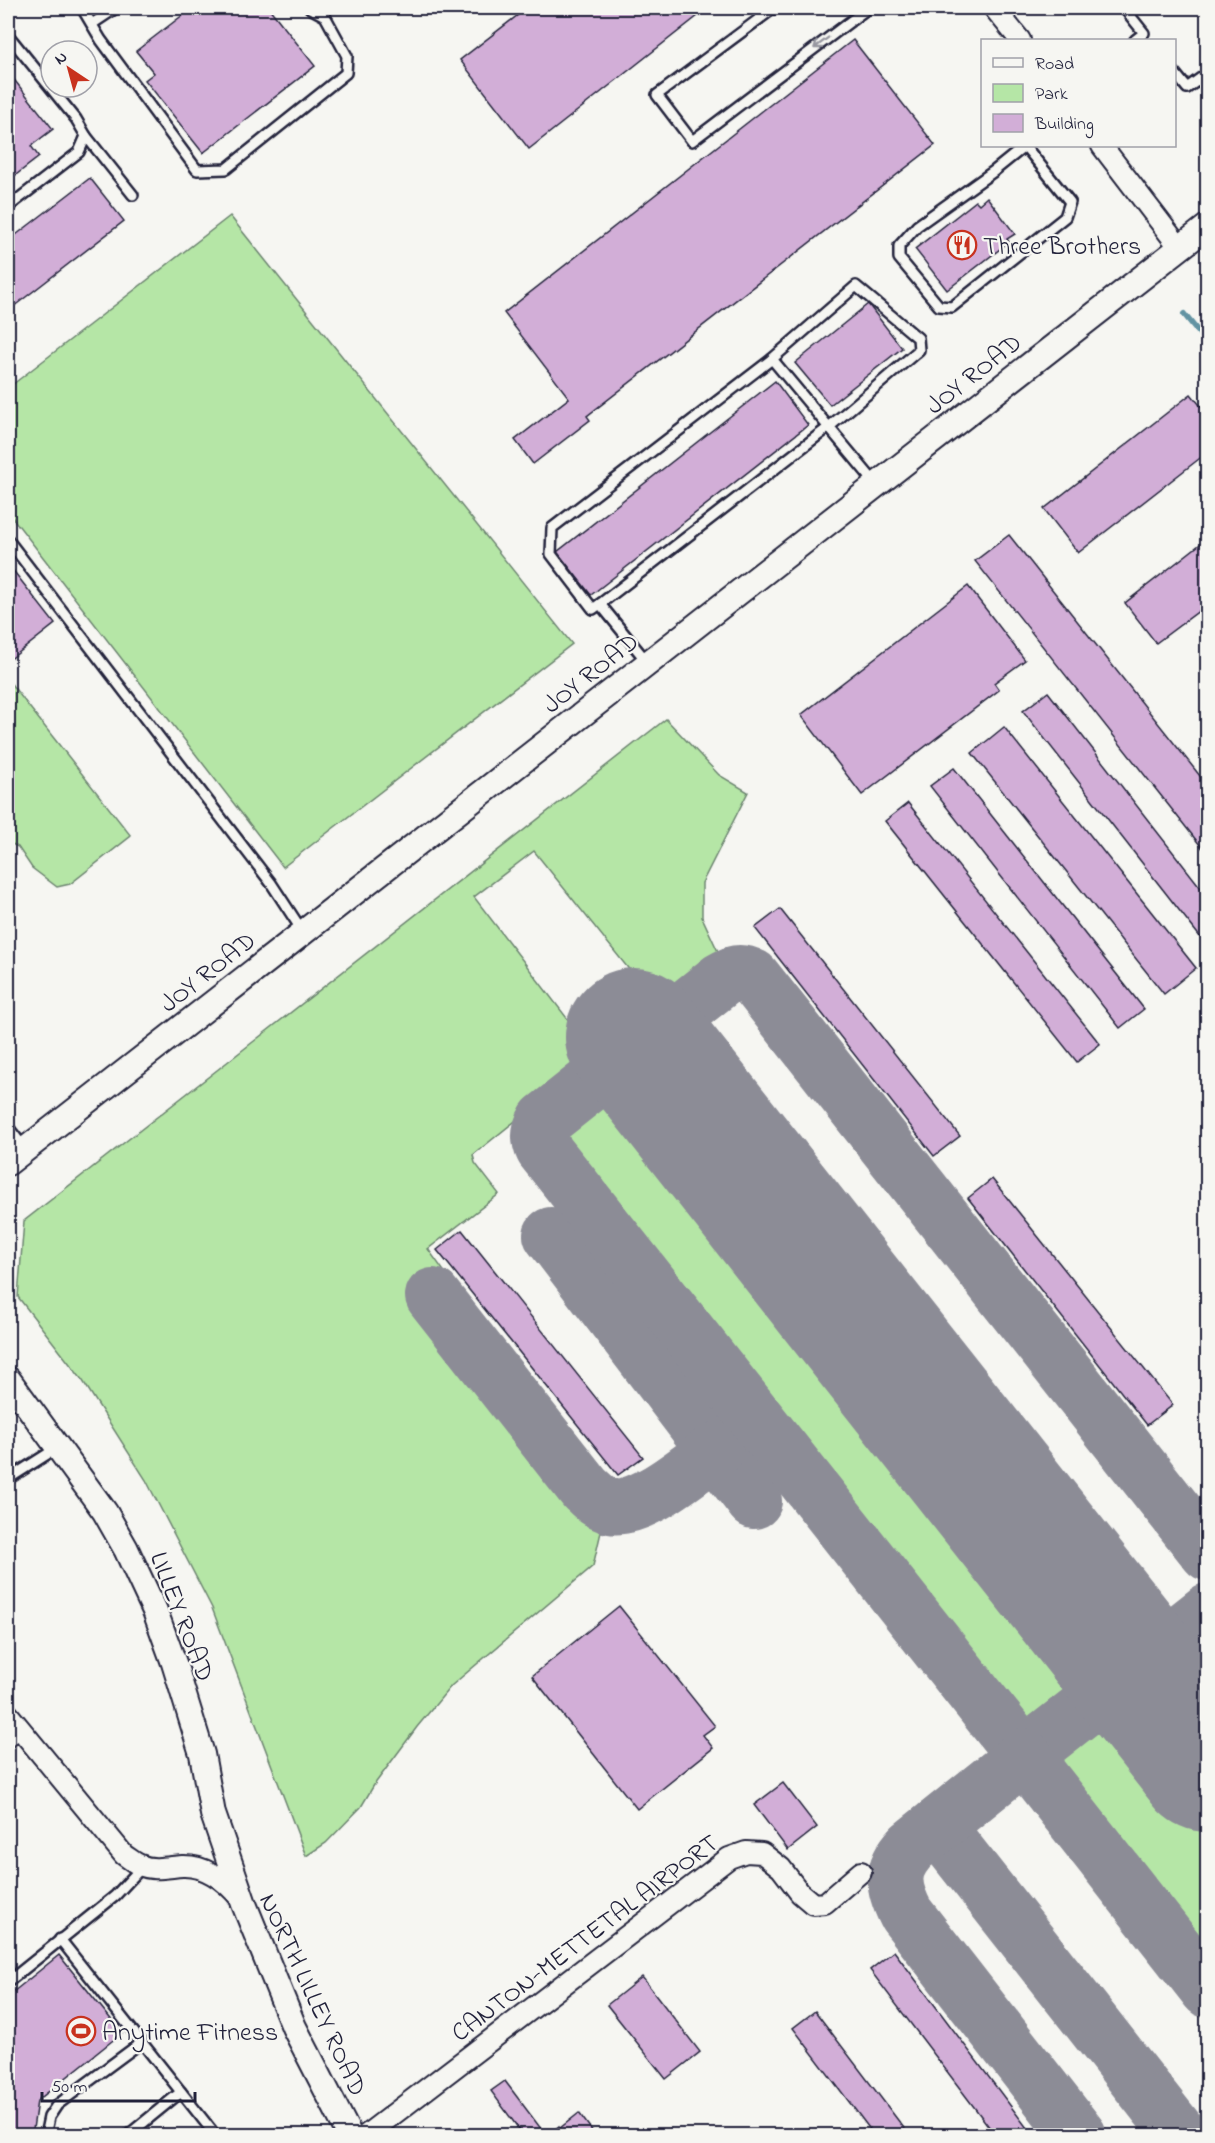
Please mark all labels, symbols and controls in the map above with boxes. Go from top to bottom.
one-way arrow [814,37,830,49]
north arrow [39,39,99,99]
legend [981,39,1176,147]
text: N [50,45,73,71]
text: Road [1035,52,1074,78]
text: Park [1035,82,1068,108]
text: Building [1034,112,1094,139]
restaurant icon: Three Brothers [946,229,978,261]
place label: Three Brothers [983,229,1141,267]
street label: JOY ROAD [919,326,1031,425]
street label: JOY ROAD [536,625,648,724]
street label: JOY ROAD [153,924,265,1023]
street label: LILLEY ROAD [138,1547,222,1687]
street label: CANTON-METTETAL AIRPORT [444,1826,728,2053]
street label: NORTH LILLEY ROAD [248,1888,375,2103]
sports icon: Anytime Fitness [65,2015,97,2047]
place label: Anytime Fitness [102,2015,278,2053]
scale bar [42,2065,195,2103]
text: 50 m [51,2075,88,2101]

